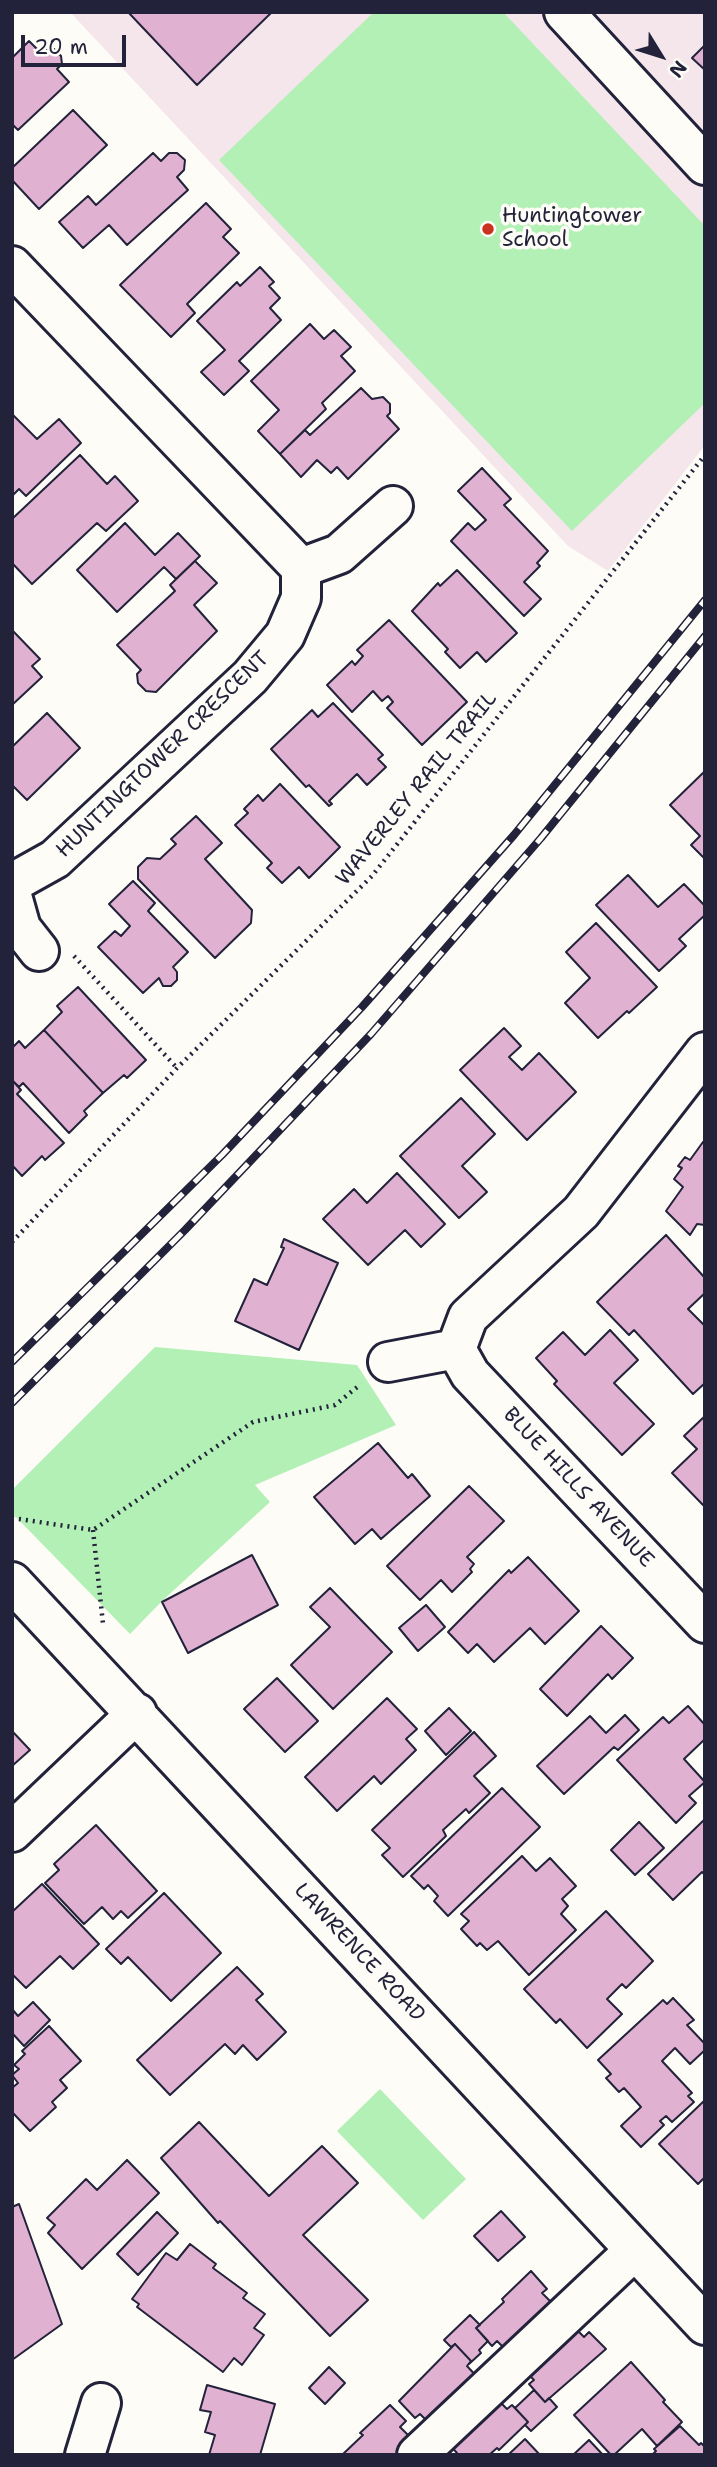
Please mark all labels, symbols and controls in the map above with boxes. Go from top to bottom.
scale bar [24,21,130,65]
north arrow [626,21,696,91]
text: 20 m [34,33,88,61]
text: N [663,56,692,83]
place label: Huntingtower School [502,204,642,254]
marker: Huntingtower School [480,221,496,237]
street label: HUNTINGTOWER CRESCENT [51,647,275,863]
street label: WAVERLEY RAIL TRAIL [331,687,503,891]
street label: BLUE HILLS AVENUE [497,1403,659,1573]
street label: LAWRENCE ROAD [288,1879,430,2027]

